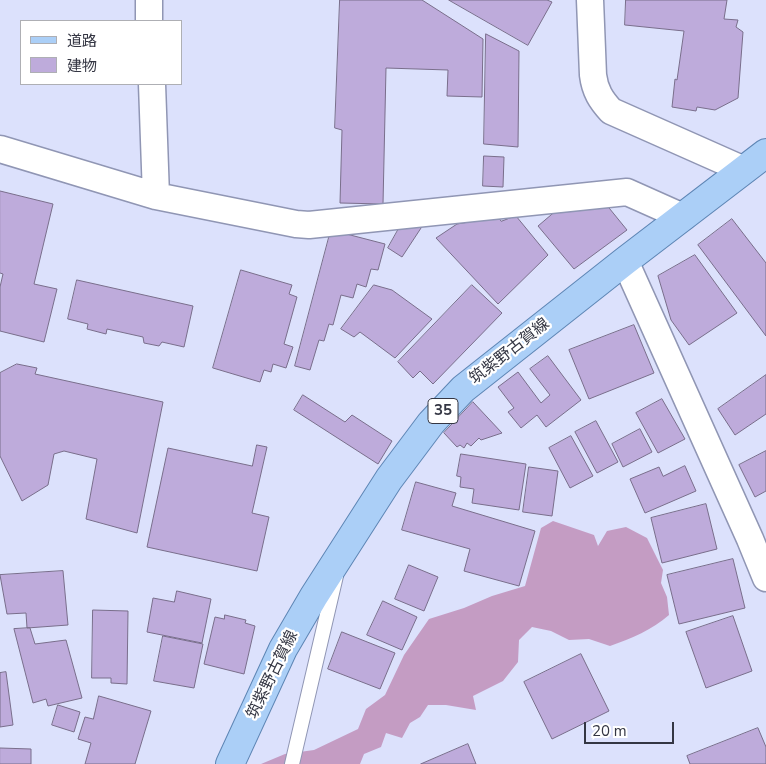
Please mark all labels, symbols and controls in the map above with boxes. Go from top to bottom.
legend [20,20,182,85]
text: 道路 [67,31,97,51]
text: 建物 [67,56,97,76]
street label: 筑紫野古賀線 [466,315,554,389]
road number: 35 [428,398,458,424]
street label: 筑紫野古賀線 [243,628,303,722]
scale bar [586,712,676,744]
text: 20 m [592,721,627,741]

